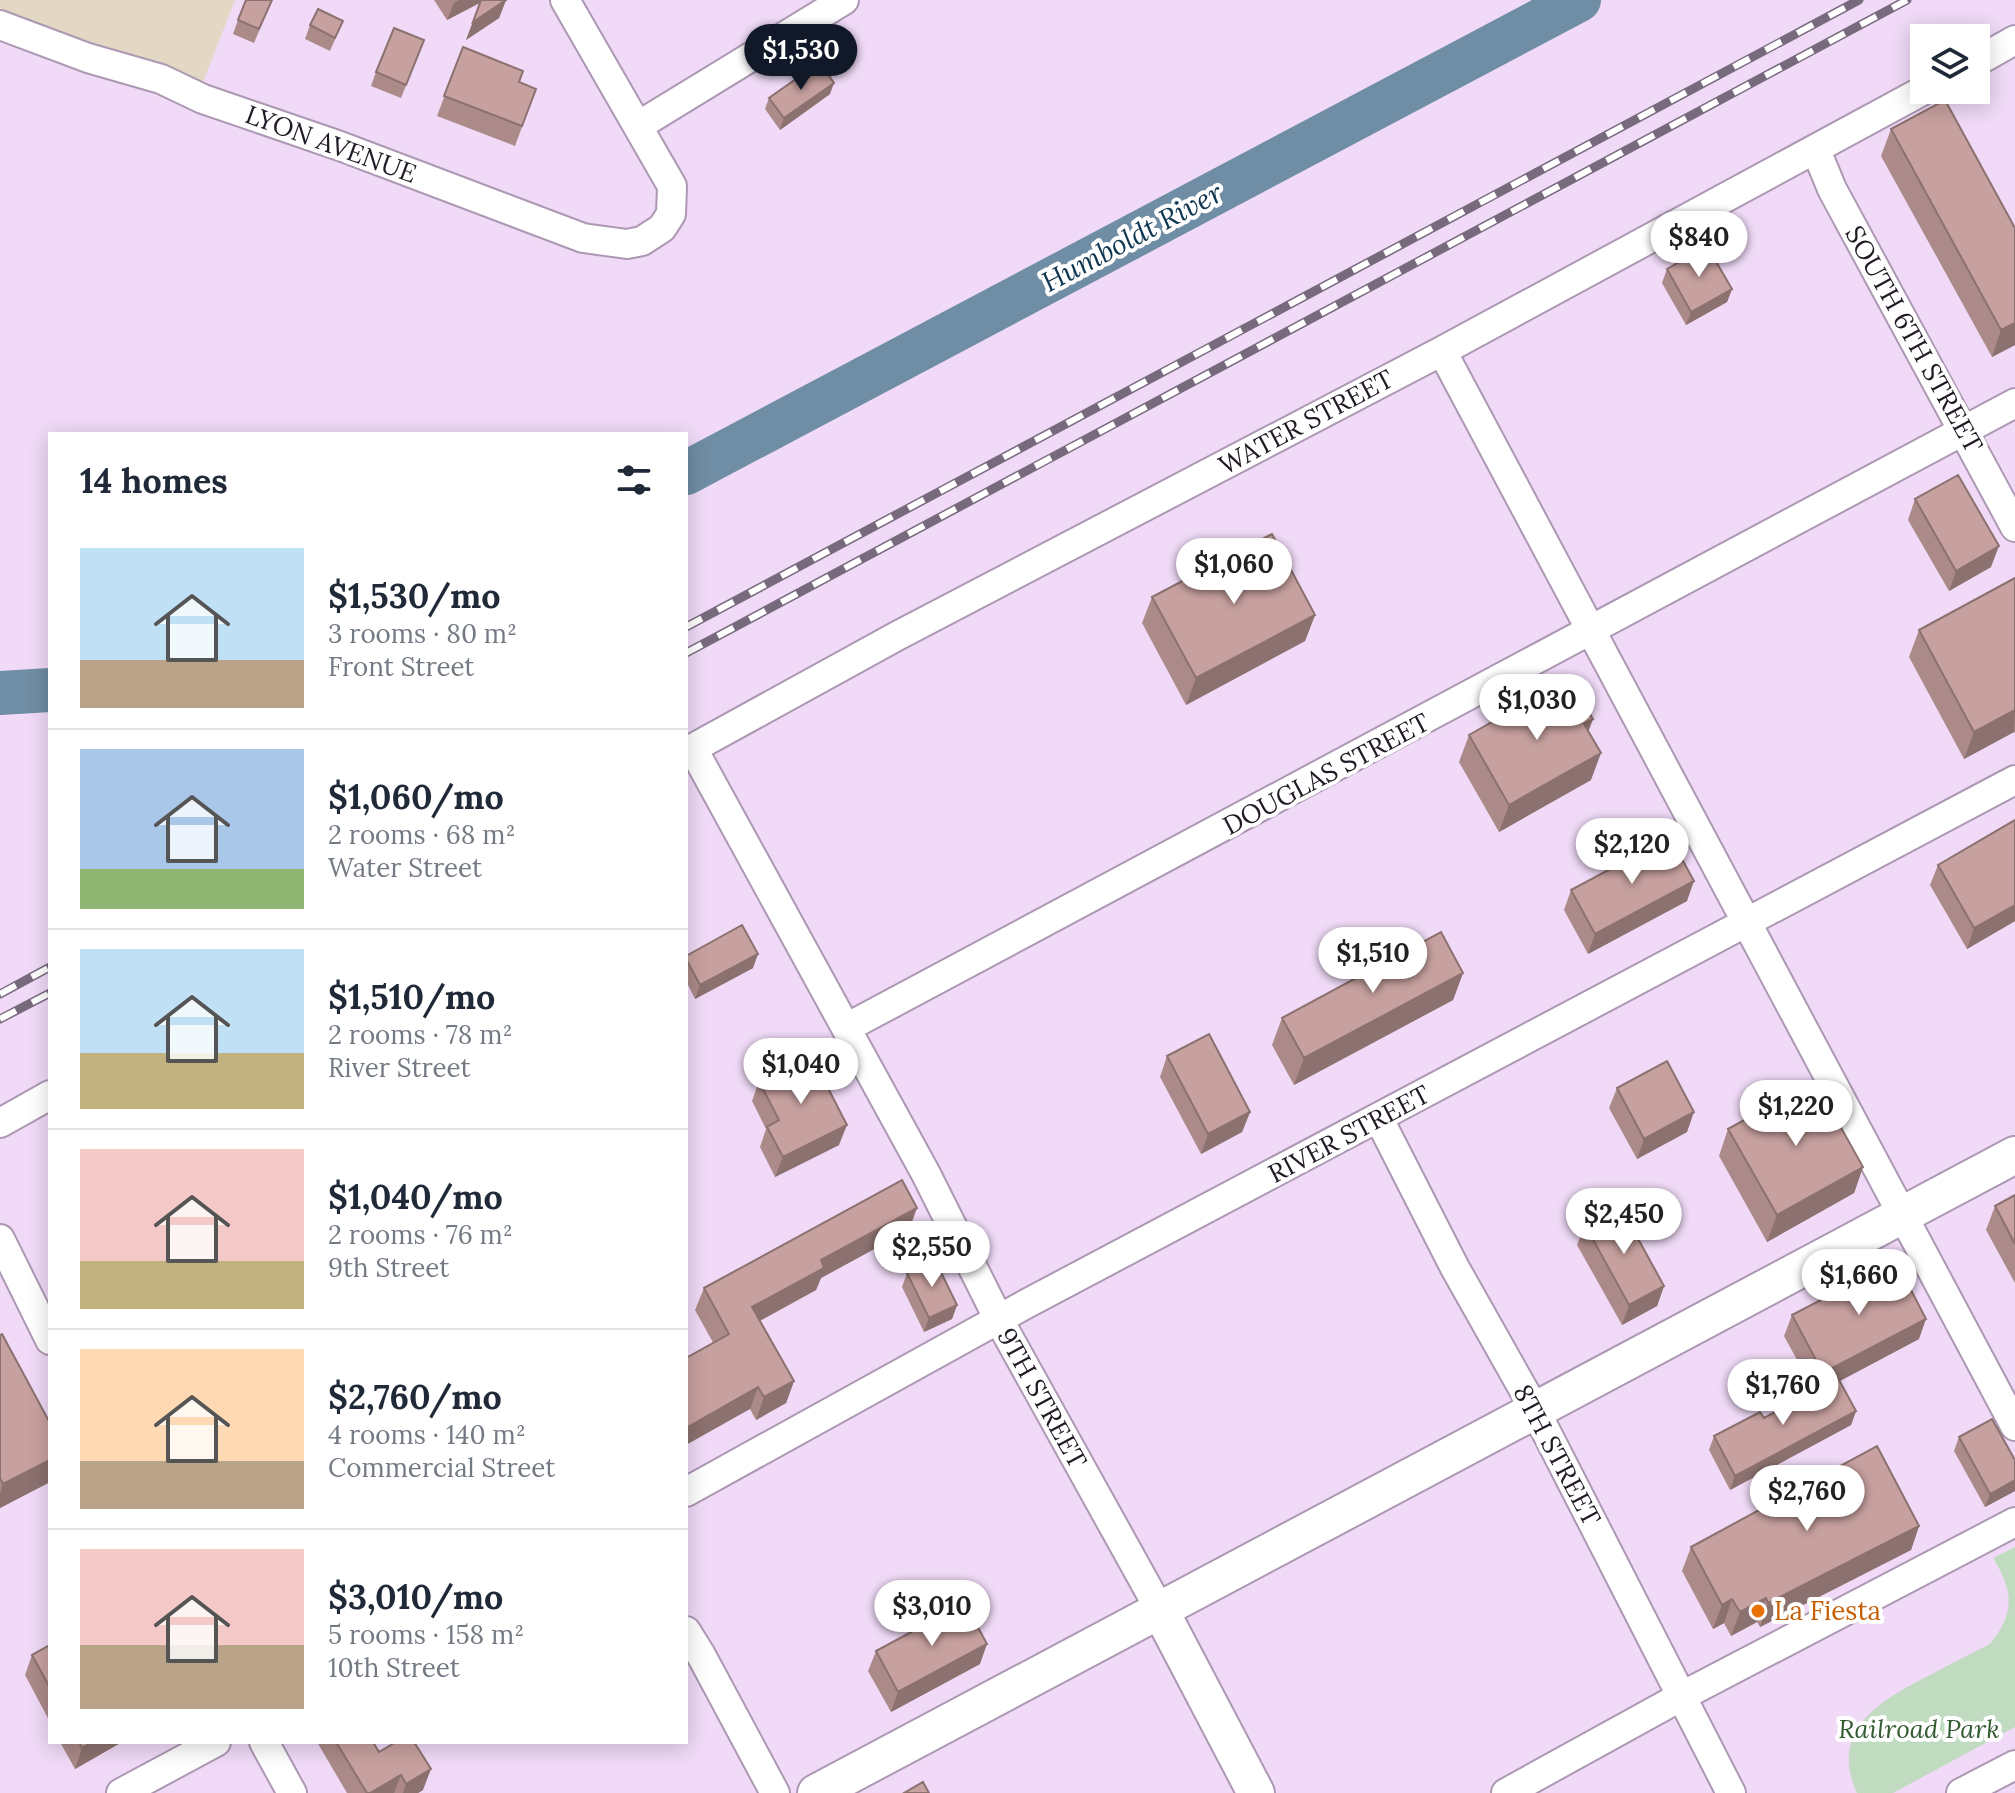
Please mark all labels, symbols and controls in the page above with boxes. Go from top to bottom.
pin: $1,530 [736,24,866,92]
map controls [1910,24,1990,104]
button: layers [1910,24,1990,104]
text: $1,530 [762,33,840,66]
street label: LYON AVENUE [241,97,421,190]
water label: Humboldt River [1035,174,1229,300]
pin: $840 [1652,211,1746,279]
text: $840 [1669,220,1729,253]
street label: SOUTH 6TH STREET [1838,220,1991,458]
street label: WATER STREET [1213,362,1399,481]
icon: filters [612,458,656,502]
text: 14 homes [80,459,228,502]
pin: $1,060 [1169,538,1299,606]
text: $1,060 [1194,547,1274,580]
text: $1,530/mo [328,574,500,617]
icon: home [144,580,240,676]
text: 3 rooms · 80 m² [328,617,517,650]
text: Front Street [328,650,474,683]
pin: $1,030 [1472,674,1602,742]
text: $1,030 [1497,683,1577,716]
street label: DOUGLAS STREET [1217,705,1435,842]
text: $1,060/mo [328,775,504,818]
icon: home [144,781,240,877]
text: 2 rooms · 68 m² [328,818,516,851]
pin: $2,120 [1567,818,1697,886]
text: $2,120 [1594,827,1670,860]
text: Water Street [328,851,482,884]
pin: $1,510 [1308,927,1438,995]
text: $1,510 [1336,936,1410,969]
text: $1,510/mo [328,975,495,1018]
icon: home [144,981,240,1077]
text: 2 rooms · 78 m² [328,1018,512,1051]
pin: $1,040 [736,1038,866,1106]
text: $1,040 [761,1047,841,1080]
text: River Street [328,1051,471,1084]
street label: RIVER STREET [1262,1077,1435,1190]
pin: $1,220 [1731,1080,1861,1148]
text: $1,220 [1758,1089,1834,1122]
text: $1,040/mo [328,1175,503,1218]
icon: home [144,1181,240,1277]
pin: $2,450 [1559,1188,1689,1256]
text: $2,450 [1584,1197,1664,1230]
text: 2 rooms · 76 m² [328,1218,513,1251]
pin: $2,550 [867,1221,997,1289]
text: $2,550 [892,1230,972,1263]
pin: $1,660 [1794,1249,1924,1317]
text: 9th Street [328,1251,449,1284]
text: $1,660 [1820,1258,1898,1291]
street label: 9TH STREET [990,1322,1095,1474]
pin: $1,760 [1718,1359,1848,1427]
text: $1,760 [1745,1368,1821,1401]
text: $2,760/mo [328,1375,502,1418]
street label: 8TH STREET [1506,1379,1609,1531]
icon: home [144,1381,240,1477]
text: 4 rooms · 140 m² [328,1418,526,1451]
text: Commercial Street [328,1451,555,1484]
pin: $2,760 [1742,1465,1872,1533]
text: $2,760 [1768,1474,1846,1507]
text: $3,010/mo [328,1575,503,1618]
pin: $3,010 [867,1580,997,1648]
icon: home [144,1581,240,1677]
text: $3,010 [892,1589,972,1622]
place label: La Fiesta [1774,1594,1881,1627]
marker: La Fiesta [1749,1602,1767,1620]
text: 5 rooms · 158 m² [328,1618,524,1651]
text: 10th Street [328,1651,460,1684]
park label: Railroad Park [1838,1712,2000,1745]

